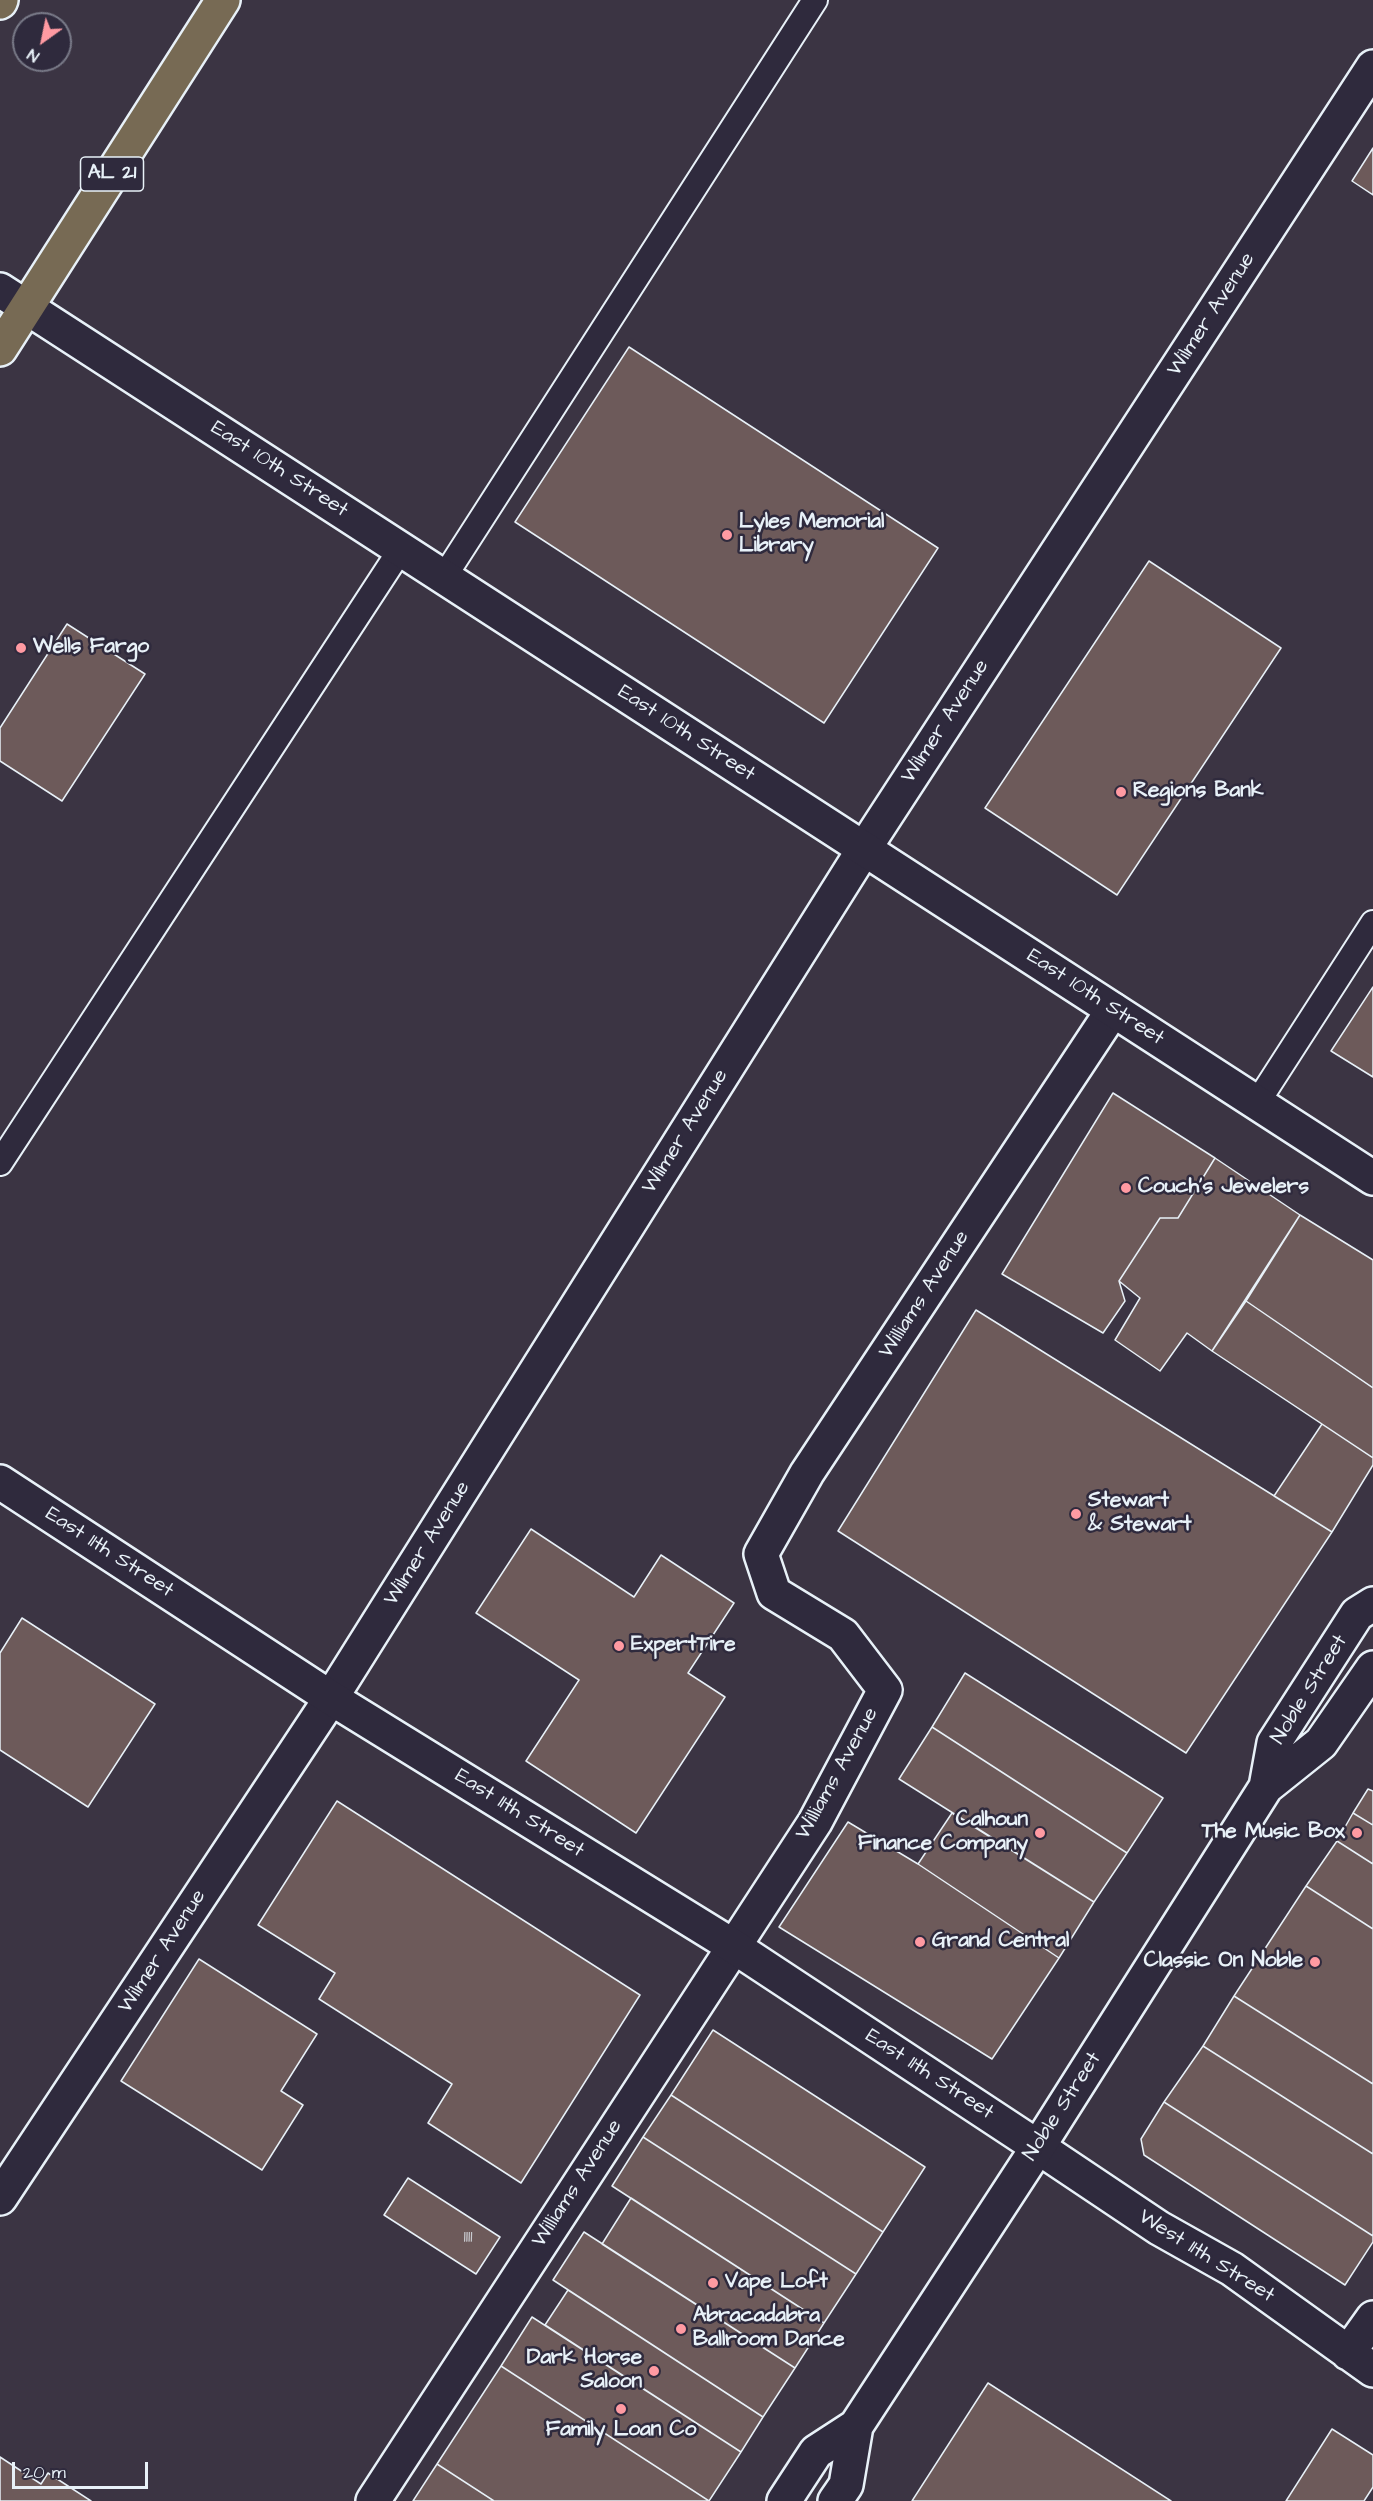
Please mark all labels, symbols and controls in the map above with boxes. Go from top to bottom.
north arrow [12,12,72,72]
text: N [23,43,43,67]
road number: AL 21 [80,157,144,191]
street label: Wilmer Avenue [1163,249,1261,381]
street label: East 10th Street [206,416,352,524]
place label: Lyles Memorial Library [739,510,884,560]
marker: Lyles Memorial Library [720,528,734,542]
place label: Wells Fargo [33,635,149,661]
marker: Wells Fargo [14,641,28,655]
street label: Wilmer Avenue [897,656,995,788]
street label: East 10th Street [613,680,759,788]
place label: Regions Bank [1133,779,1264,805]
marker: Regions Bank [1114,785,1128,799]
street label: East 10th Street [1022,944,1168,1052]
street label: Wilmer Avenue [638,1065,734,1199]
place label: Couch's Jewelers [1138,1175,1309,1201]
marker: Couch's Jewelers [1119,1181,1133,1195]
street label: Williams Avenue [874,1227,976,1363]
street label: Wilmer Avenue [380,1477,476,1611]
place label: Stewart & Stewart [1088,1489,1192,1539]
street label: East 11th Street [40,1502,178,1604]
marker: Stewart & Stewart [1069,1507,1083,1521]
street label: Noble Street [1266,1630,1354,1750]
place label: ExpertTire [631,1633,736,1659]
marker: ExpertTire [612,1639,626,1653]
street label: Williams Avenue [791,1704,885,1844]
street label: East 11th Street [450,1764,588,1864]
place label: Calhoun Finance Company [858,1808,1028,1858]
place label: The Music Box [1202,1820,1345,1846]
marker: Calhoun Finance Company [1033,1826,1047,1840]
marker: The Music Box [1350,1826,1364,1840]
street label: Wilmer Avenue [114,1886,212,2018]
place label: Grand Central [932,1929,1069,1955]
marker: Grand Central [913,1935,927,1949]
place label: Classic On Noble [1144,1949,1303,1975]
marker: Classic On Noble [1308,1955,1322,1969]
street label: East 11th Street [860,2024,998,2126]
street label: Noble Street [1018,2048,1108,2166]
street label: Williams Avenue [527,2116,629,2252]
street label: West 11th Street [1133,2205,1279,2309]
house number: 1111 [463,2227,473,2249]
place label: Vape Loft [725,2270,828,2296]
marker: Vape Loft [706,2276,720,2290]
place label: Abracadabra Ballroom Dance [693,2304,845,2354]
marker: Abracadabra Ballroom Dance [674,2322,688,2336]
place label: Dark Horse Saloon [527,2346,642,2396]
marker: Dark Horse Saloon [647,2364,661,2378]
marker: Family Loan Co [614,2402,628,2416]
place label: Family Loan Co [546,2418,696,2444]
scale bar [15,2450,152,2488]
text: 20 m [23,2460,66,2485]

